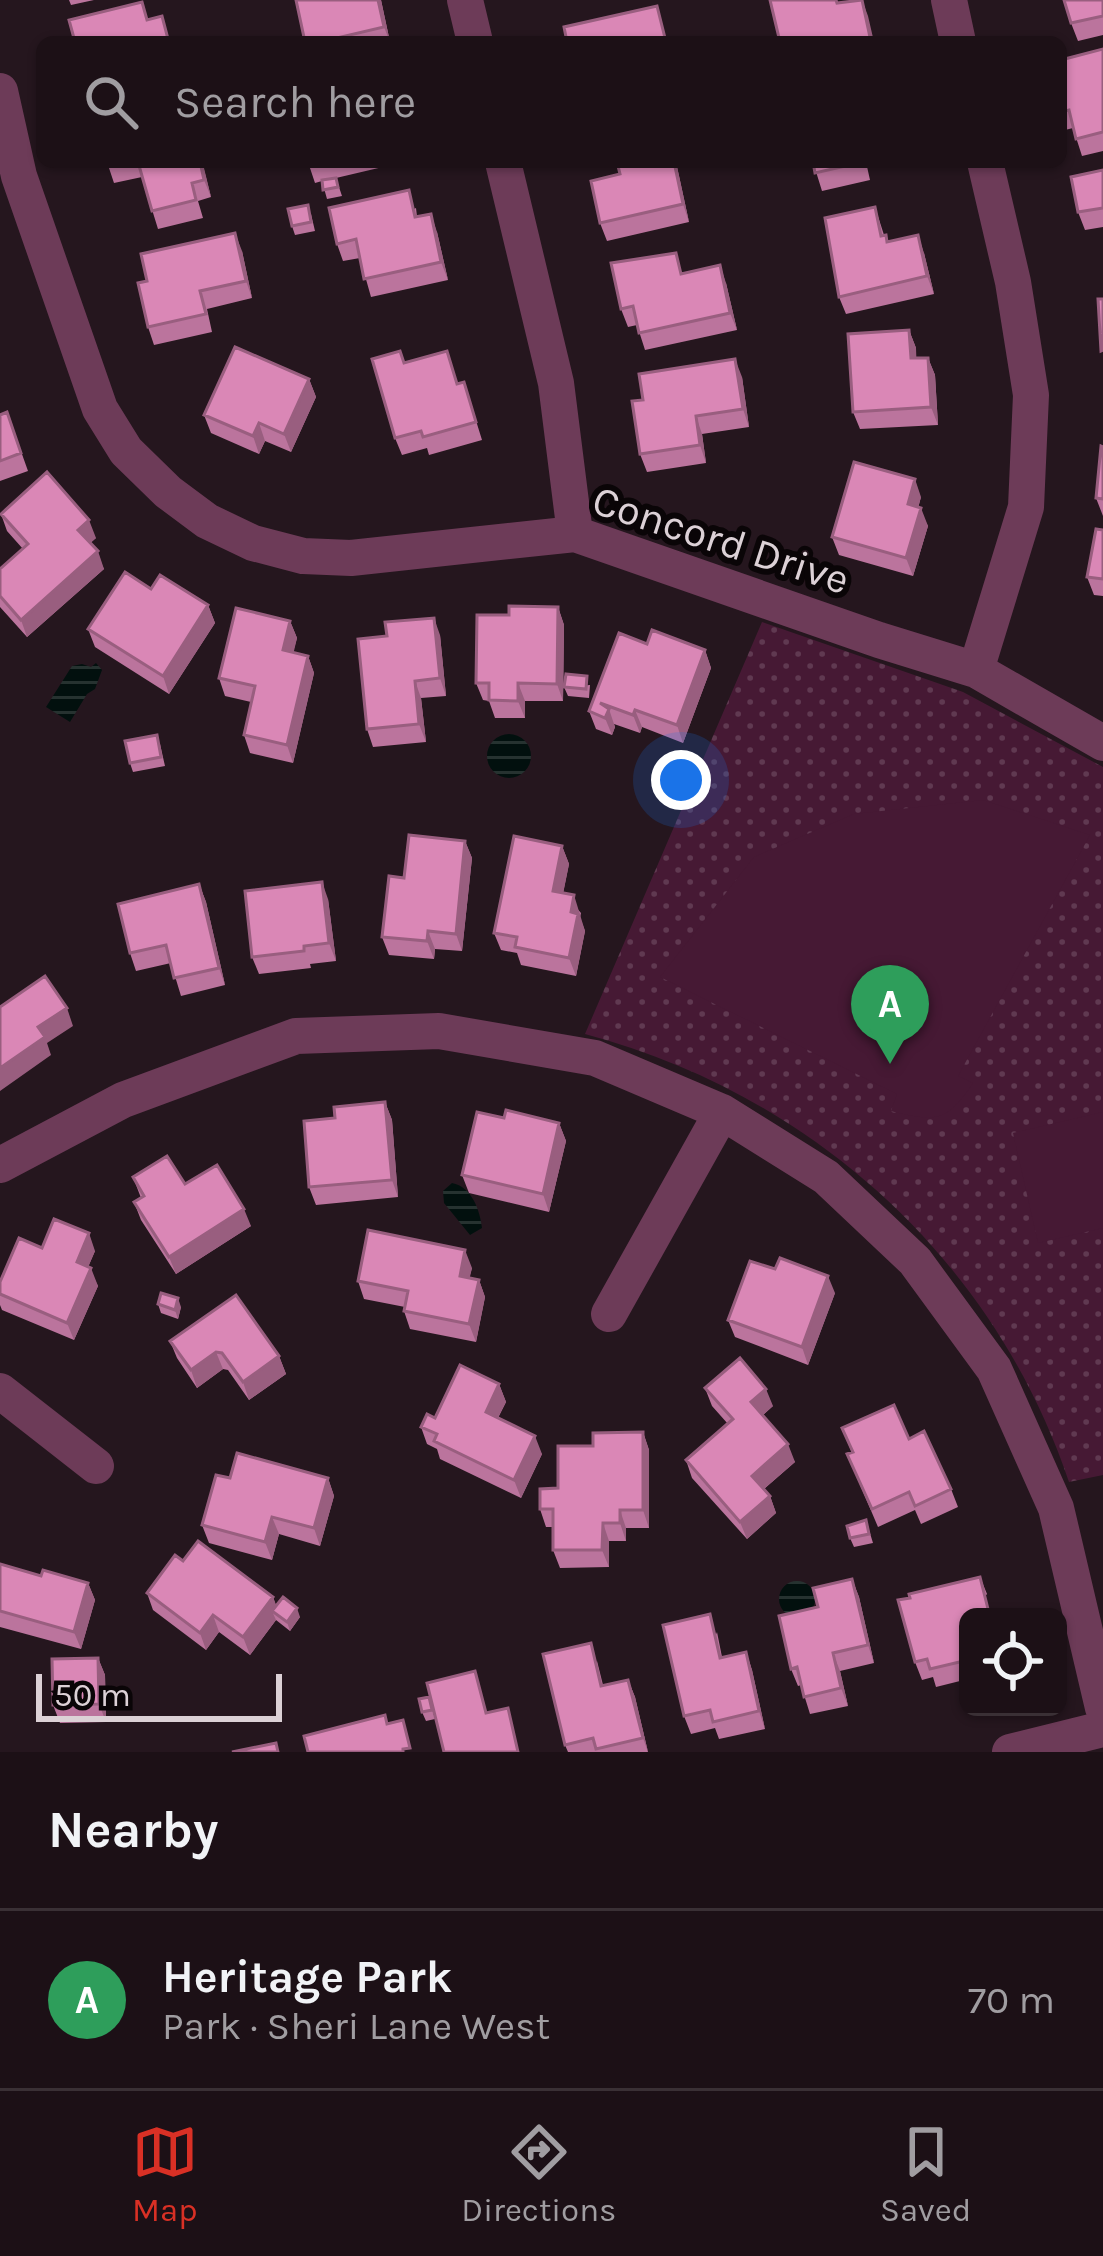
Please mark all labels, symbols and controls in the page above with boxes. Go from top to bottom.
search box [36,36,1067,168]
icon: search [78,69,144,135]
text: Search here [174,76,416,128]
street label: Concord Drive [586,475,856,605]
your location [651,750,711,810]
pin: A [851,965,929,1064]
map controls [959,1608,1067,1716]
button: locate [959,1608,1067,1716]
scale bar [36,1668,282,1721]
text: 50 m [54,1676,131,1714]
text: Nearby [48,1800,218,1860]
text: Heritage Park [162,1951,452,2003]
text: A [75,1977,99,2023]
text: 70 m [968,1977,1055,2023]
text: Park · Sheri Lane West [162,2003,550,2049]
tab: Map [132,2119,198,2229]
tab: Directions [461,2119,616,2229]
tab: Saved [880,2119,971,2229]

